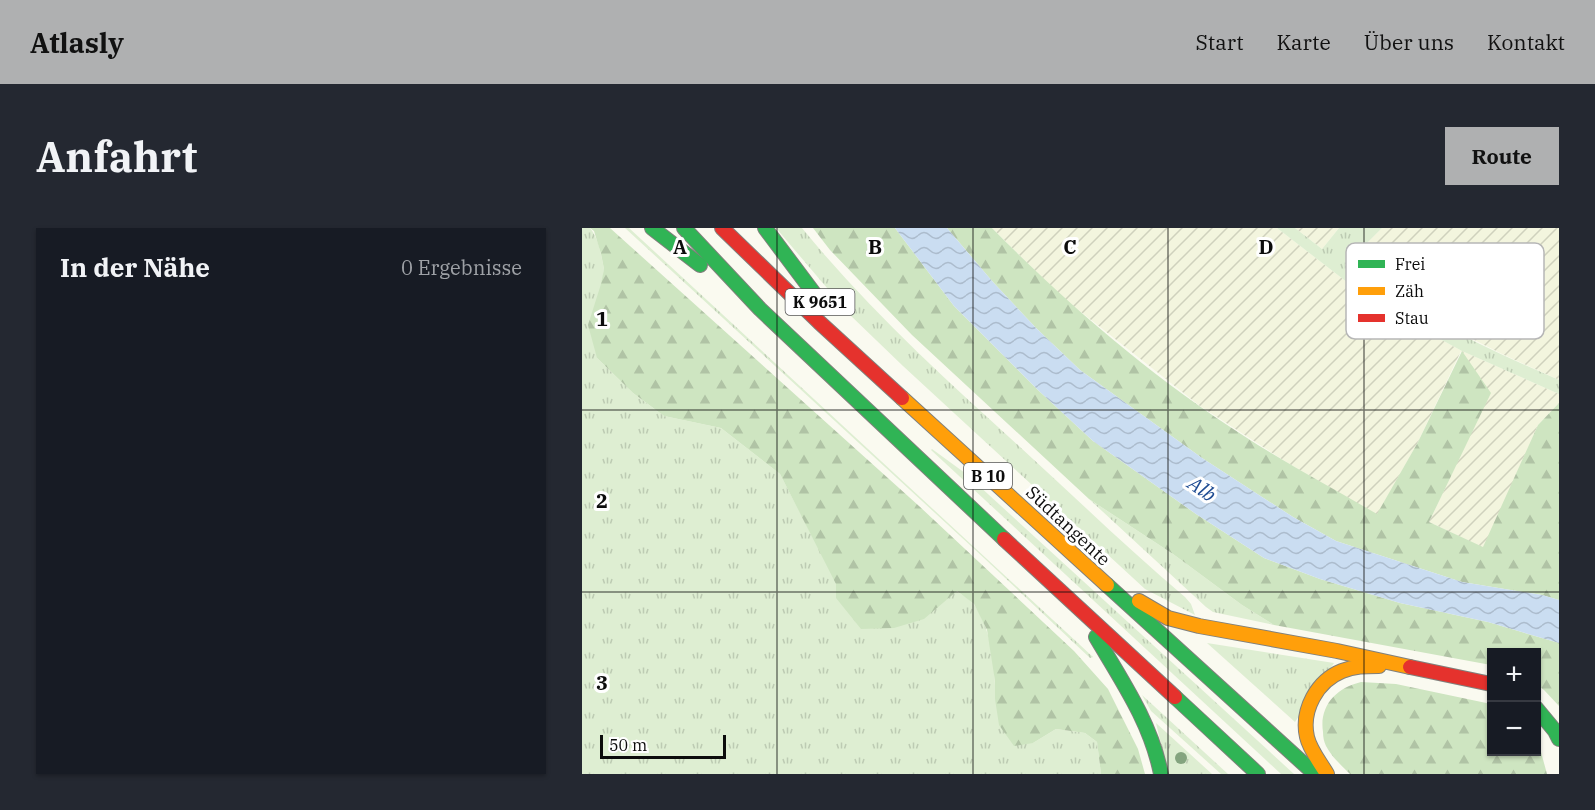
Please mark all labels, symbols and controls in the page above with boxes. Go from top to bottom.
text: Atlasly [30,24,124,61]
text: Start [1195,28,1244,56]
text: Karte [1277,28,1331,56]
text: Über uns [1364,28,1454,56]
text: Kontakt [1487,28,1565,56]
button: Route [1445,127,1559,185]
text: Anfahrt [36,129,197,184]
text: A [673,233,687,260]
text: B [868,233,882,260]
text: C [1063,233,1077,260]
text: D [1258,233,1274,260]
legend [1346,243,1544,339]
text: In der Nähe [60,250,210,284]
text: 0 Ergebnisse [401,254,522,281]
text: Frei [1395,254,1425,274]
text: Zäh [1395,281,1424,301]
road number: K 9651 [786,289,854,315]
text: 1 [596,305,608,332]
text: Stau [1395,308,1429,328]
road number: B 10 [964,463,1012,489]
water label: Alb [1181,468,1222,508]
street label: Südtangente [1021,481,1115,571]
text: 2 [596,487,608,514]
map controls [1487,648,1541,756]
button: + [1487,648,1541,702]
text: 3 [596,669,608,696]
button: − [1487,702,1541,756]
scale bar [600,732,726,760]
text: 50 m [609,735,647,755]

